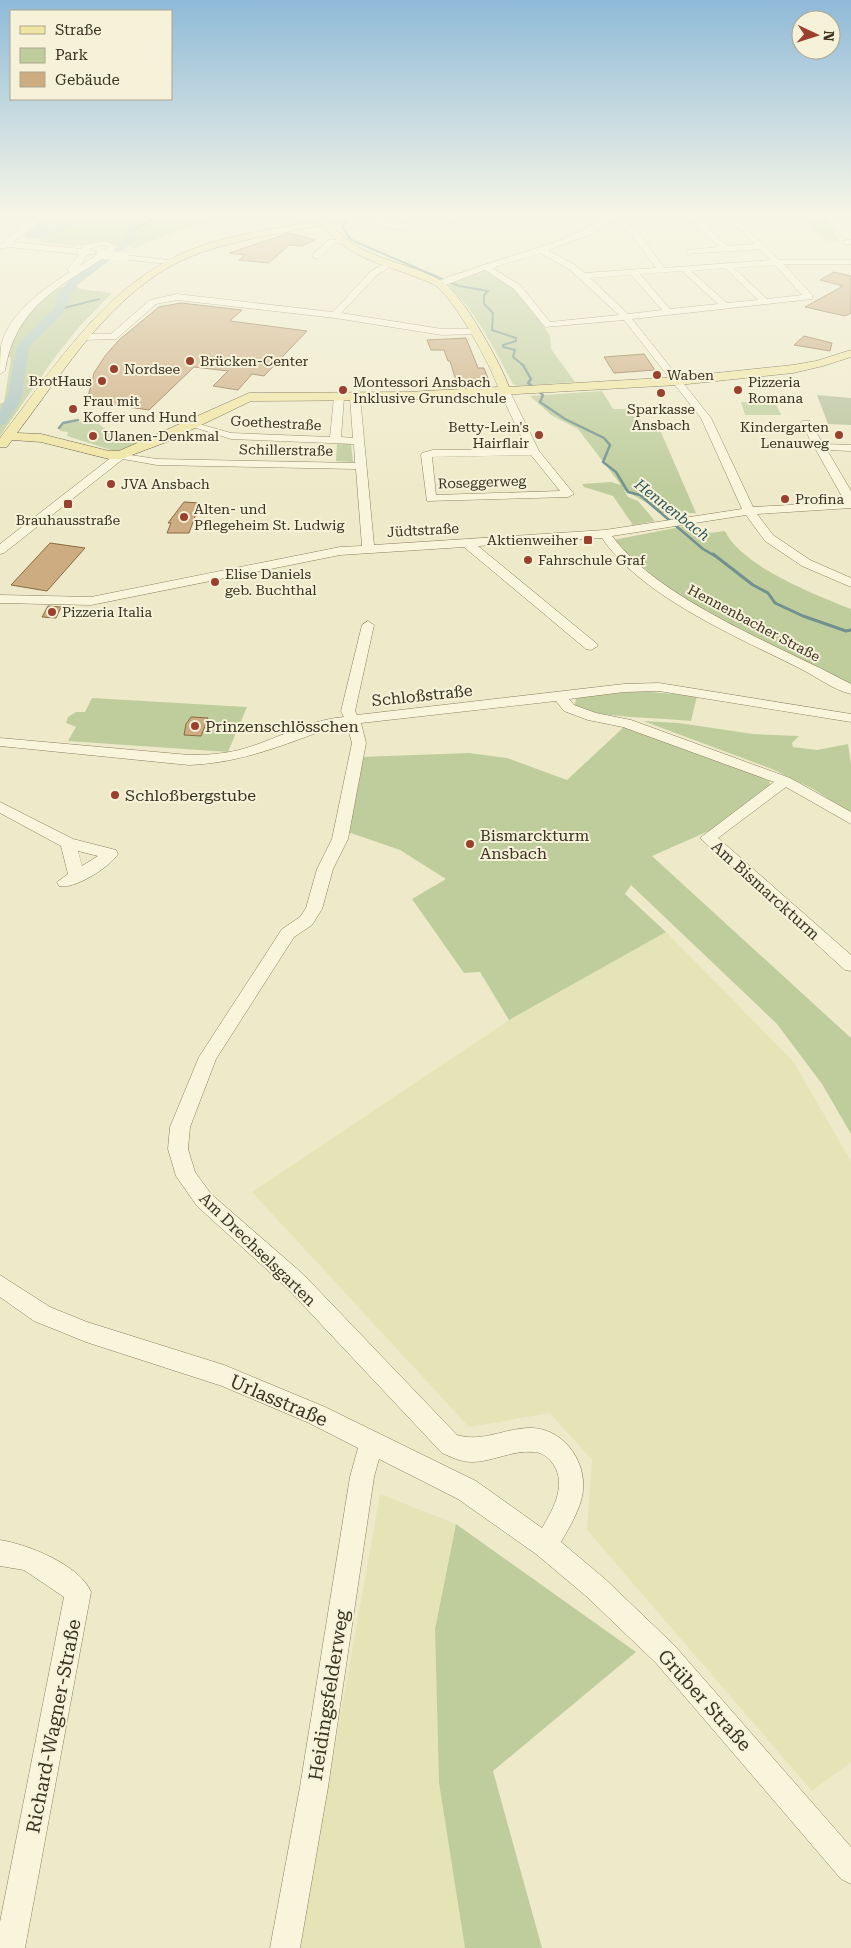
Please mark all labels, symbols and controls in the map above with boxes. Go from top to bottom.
legend [10,10,172,100]
north arrow [791,10,841,60]
text: Straße [55,21,102,39]
text: N [821,30,837,42]
text: Park [55,46,89,64]
text: Gebäude [55,71,120,89]
place label: Brücken-Center [200,353,309,369]
marker: Brücken-Center [184,355,196,367]
place label: Nordsee [124,361,181,377]
marker: Nordsee [108,363,120,375]
place label: Waben [667,367,714,383]
marker: Waben [651,369,663,381]
place label: BrotHaus [29,373,92,389]
place label: Montessori Ansbach Inklusive Grundschule [353,374,507,406]
place label: Pizzeria Romana [748,374,804,406]
marker: BrotHaus [96,375,108,387]
marker: Montessori Ansbach Inklusive Grundschule [337,384,349,396]
marker: Pizzeria Romana [732,384,744,396]
marker: Sparkasse Ansbach [655,387,667,399]
place label: Frau mit Koffer und Hund [83,393,197,425]
place label: Sparkasse Ansbach [627,401,695,433]
marker: Frau mit Koffer und Hund [67,403,79,415]
street label: Goethestraße [230,413,322,433]
place label: Betty-Lein's Hairflair [448,419,529,451]
place label: Kindergarten Lenauweg [740,419,829,451]
place label: Ulanen-Denkmal [103,428,220,444]
marker: Betty-Lein's Hairflair [533,429,545,441]
marker: Kindergarten Lenauweg [833,429,845,441]
marker: Ulanen-Denkmal [87,430,99,442]
street label: Schillerstraße [239,441,333,459]
street label: Roseggerweg [437,472,527,492]
water label: Hennenbach [630,475,713,545]
place label: JVA Ansbach [121,476,210,492]
marker: JVA Ansbach [105,478,117,490]
place label: Profina [795,491,845,507]
marker: Profina [779,493,791,505]
marker: Brauhausstraße [62,498,74,510]
place label: Alten- und Pflegeheim St. Ludwig [194,501,344,533]
marker: Alten- und Pflegeheim St. Ludwig [178,511,190,523]
place label: Brauhausstraße [16,512,121,528]
street label: Jüdtstraße [387,520,460,540]
place label: Aktienweiher [487,532,578,548]
marker: Aktienweiher [582,534,594,546]
place label: Fahrschule Graf [538,552,646,568]
marker: Fahrschule Graf [522,554,534,566]
place label: Elise Daniels geb. Buchthal [225,566,317,598]
marker: Elise Daniels geb. Buchthal [209,576,221,588]
street label: Hennenbacher Straße [685,581,823,665]
place label: Pizzeria Italia [62,604,153,620]
marker: Pizzeria Italia [46,606,58,618]
street label: Schloßstraße [371,681,474,710]
place label: Prinzenschlösschen [205,717,359,736]
marker: Prinzenschlösschen [189,720,201,732]
place label: Schloßbergstube [125,786,256,805]
marker: Schloßbergstube [109,789,121,801]
place label: Bismarckturm Ansbach [480,826,590,863]
street label: Am Bismarckturm [708,837,824,944]
marker: Bismarckturm Ansbach [464,838,476,850]
street label: Am Drechselsgarten [195,1189,320,1310]
street label: Urlasstraße [226,1370,331,1431]
street label: Heidingsfelderweg [304,1608,353,1782]
street label: Richard-Wagner-Straße [21,1617,86,1835]
street label: Grüber Straße [653,1645,756,1756]

